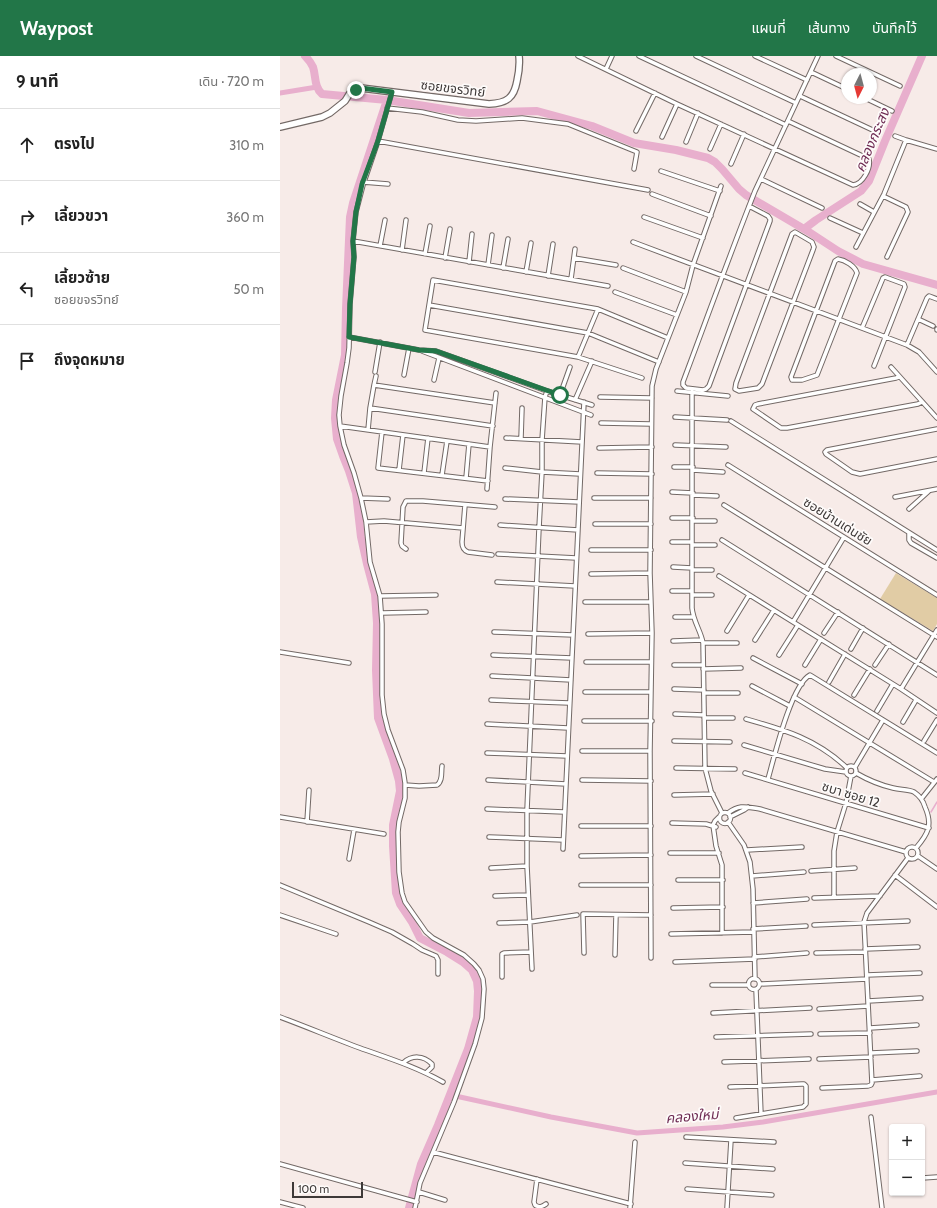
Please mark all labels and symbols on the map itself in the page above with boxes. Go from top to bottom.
north arrow [841,68,877,104]
street label: ซอยขจรวิทย์ [420,76,486,100]
route end [347,81,365,99]
water label: คลองกระสง [851,104,894,175]
route start [551,386,569,404]
street label: ซอยบ้านเด่นชัย [801,494,875,548]
street label: ชบา ซอย 12 [820,778,882,810]
water label: คลองใหม่ [665,1105,721,1127]
scale bar [292,1180,363,1199]

